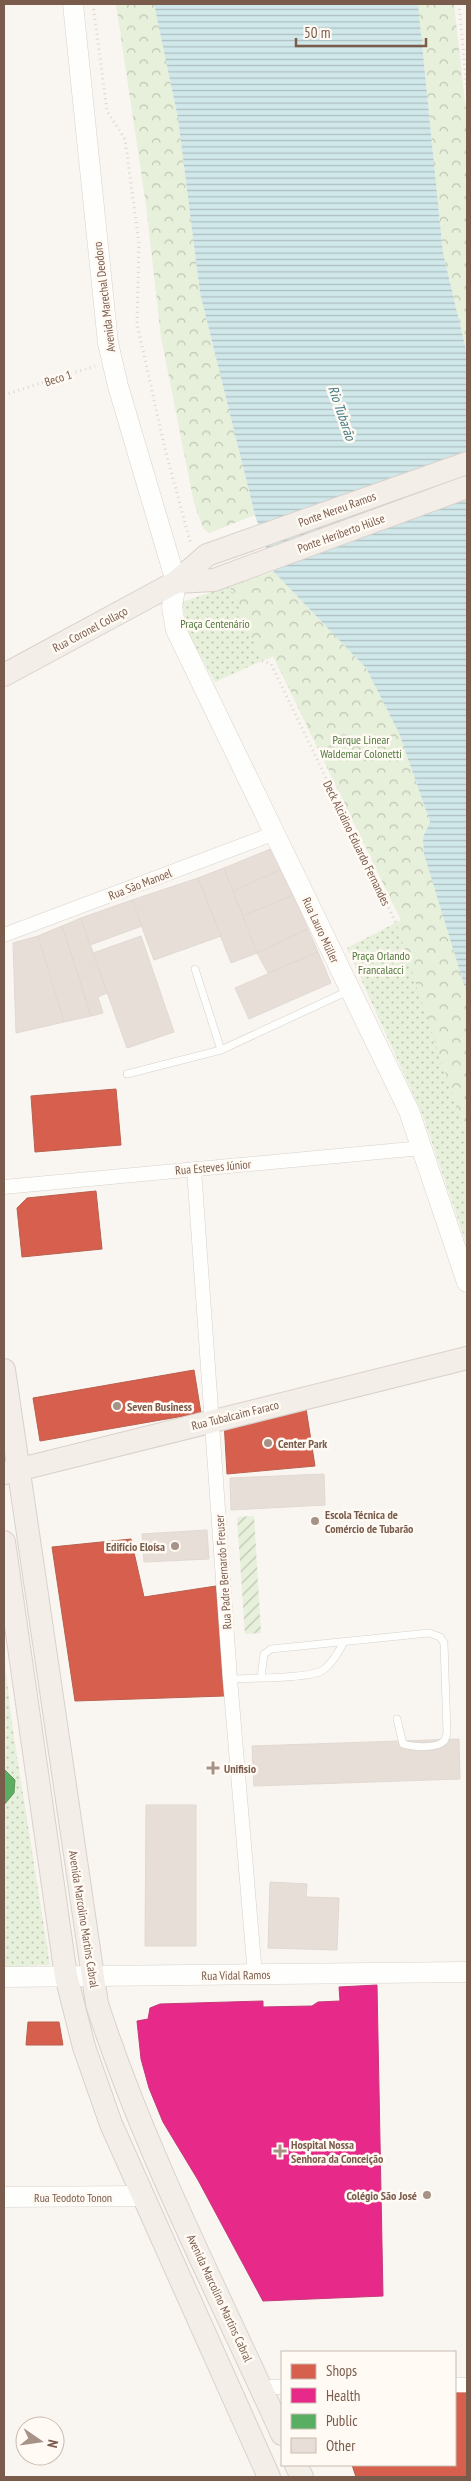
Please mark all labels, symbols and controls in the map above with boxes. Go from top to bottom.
scale bar [296,15,426,47]
text: 50 m [304,23,330,42]
street label: Avenida Marechal Deodoro [90,241,118,353]
street label: Beco 1 [43,367,73,389]
water label: Rio Tubarão [324,383,360,444]
street label: Ponte Nereu Ramos [296,488,378,530]
street label: Ponte Heriberto Hülse [295,510,387,556]
street label: Rua Coronel Collaço [50,603,130,655]
park label: Praça Centenário [180,616,250,631]
park label: Parque Linear Waldemar Colonetti [320,732,402,761]
street label: Deck Alcidino Eduardo Fernandes [320,778,394,908]
street label: Rua São Manoel [106,865,174,903]
street label: Rua Lauro Müller [299,895,343,966]
park label: Praça Orlando Francalacci [352,948,410,977]
street label: Rua Esteves Júnior [174,1156,252,1178]
street label: Rua Tubalcaim Faraco [190,1397,280,1433]
place label: Seven Business [127,1399,192,1414]
marker: Seven Business [111,1400,123,1412]
place label: Center Park [278,1436,327,1451]
marker: Center Park [262,1437,274,1449]
place label: Escola Técnica de Comércio de Tubarão [325,1507,414,1536]
street label: Rua Padre Bernardo Freuser [211,1513,234,1630]
marker: Escola Técnica de Comércio de Tubarão [309,1515,321,1527]
place label: Edifício Eloísa [106,1539,165,1554]
marker: Edifício Eloísa [169,1540,181,1552]
marker: Unifisio [206,1761,220,1775]
place label: Unifisio [224,1761,257,1776]
street label: Avenida Marcolino Martins Cabral [66,1849,102,1989]
street label: Rua Vidal Ramos [201,1967,271,1983]
place label: Hospital Nossa Senhora da Conceição [291,2137,384,2166]
marker: Hospital Nossa Senhora da Conceição [273,2144,287,2158]
place label: Colégio São José [346,2188,417,2203]
marker: Colégio São José [421,2189,433,2201]
street label: Rua Teodoto Tonon [34,2190,112,2205]
street label: Avenida Marcolino Martins Cabral [184,2232,256,2364]
legend [281,2351,456,2466]
text: Shops [326,2361,357,2380]
text: Health [326,2386,360,2405]
text: Public [326,2411,358,2430]
north arrow [15,2416,65,2466]
text: Other [326,2436,356,2455]
text: N [43,2438,62,2450]

